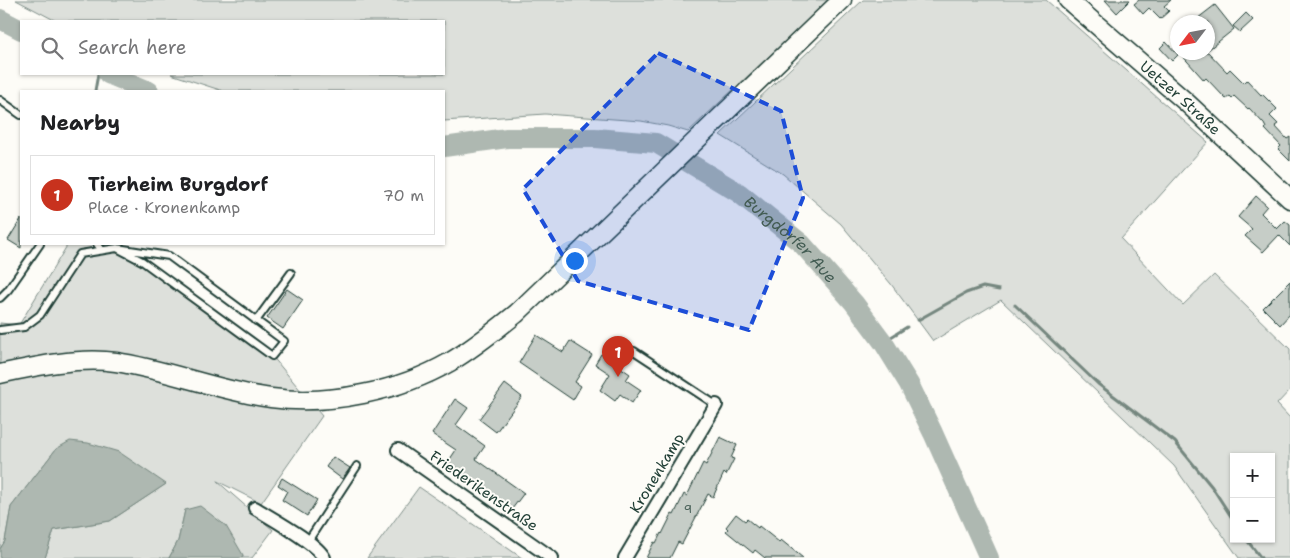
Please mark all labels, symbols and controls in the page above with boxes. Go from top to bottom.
north arrow [1170,15,1215,60]
search box [20,20,445,75]
icon: search [38,34,66,62]
text: Search here [78,35,187,60]
street label: Uetzer Straße [1136,56,1225,139]
text: Nearby [40,109,120,137]
text: Tierheim Burgdorf [88,172,268,197]
text: 1 [53,185,61,206]
text: 70 m [383,185,424,206]
water label: Burgdorfer Aue [739,191,841,287]
text: Place · Kronenkamp [88,197,240,218]
your location [562,248,588,274]
pin: 1 [602,336,634,377]
street label: Kronenkamp [625,429,689,517]
street label: Friederikenstraße [426,446,542,536]
map controls [1230,453,1275,543]
button: + [1230,453,1275,498]
button: − [1230,498,1275,543]
house number: 9 [684,501,692,517]

